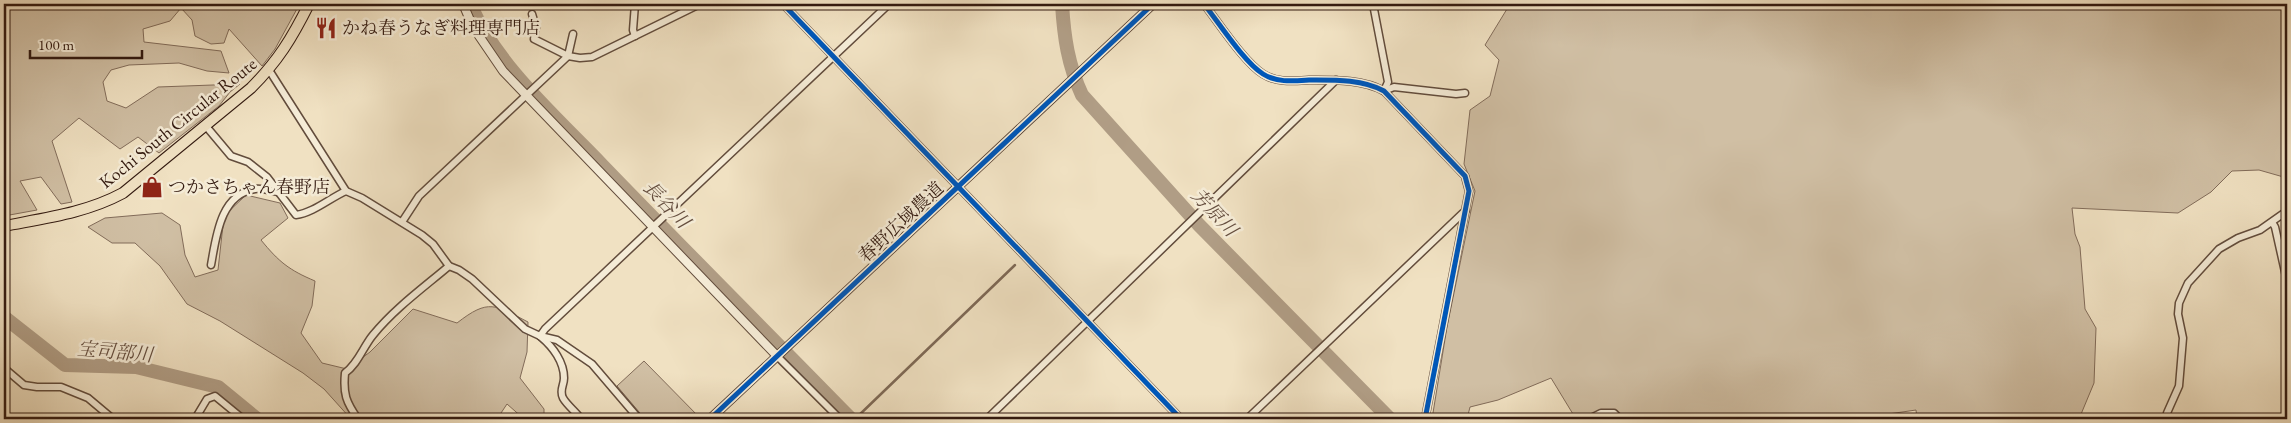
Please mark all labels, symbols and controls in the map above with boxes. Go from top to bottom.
restaurant icon: かね春うなぎ料理専門店 [313,15,339,41]
place label: かね春うなぎ料理専門店 [342,16,540,39]
scale bar [30,28,142,60]
text: 100 m [38,35,75,54]
street label: Kochi South Circular Route [94,52,261,193]
shop icon: つかさちゃん春野店 [139,174,165,200]
place label: つかさちゃん春野店 [168,175,330,198]
water label: 長谷川 [638,175,697,235]
street label: 春野広域農道 [853,176,948,267]
water label: 芳原川 [1186,183,1245,243]
water label: 宝司部川 [76,336,156,367]

